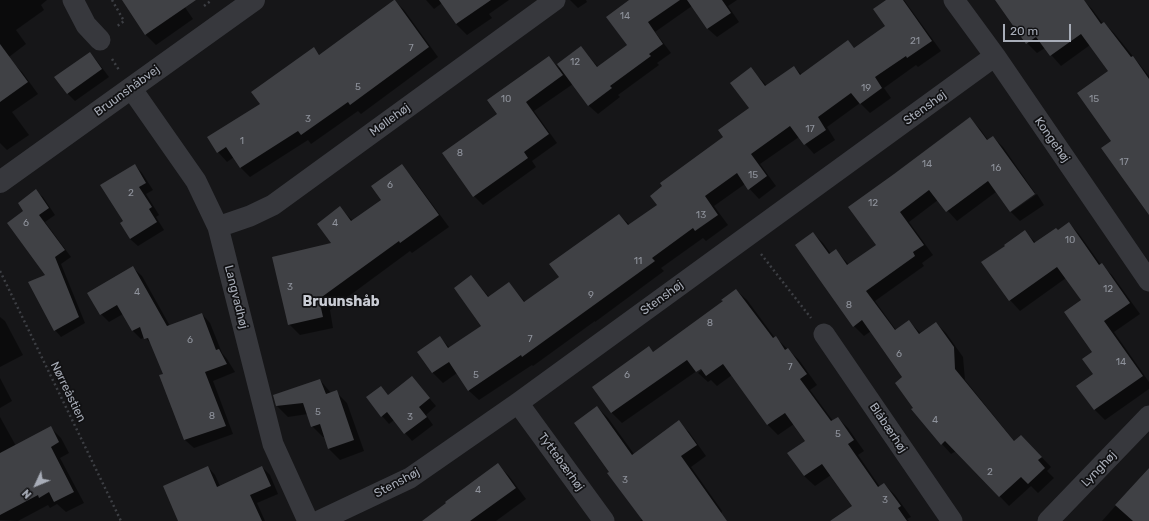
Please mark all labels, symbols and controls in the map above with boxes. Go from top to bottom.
house number: 14 [620,10,630,22]
scale bar [1005,16,1073,42]
text: 20 m [1010,24,1038,38]
house number: 21 [910,35,920,47]
house number: 7 [408,42,414,54]
house number: 12 [570,56,580,68]
street label: Bruunshåbvej [91,62,163,120]
house number: 5 [355,81,361,93]
house number: 19 [861,82,871,94]
street label: Stenshøj [901,88,949,128]
house number: 10 [501,93,511,105]
house number: 15 [1089,93,1099,105]
street label: Møllehøj [367,101,413,139]
house number: 3 [305,113,311,125]
street label: Kongehøj [1031,115,1073,165]
house number: 17 [805,123,815,135]
house number: 1 [240,135,244,147]
house number: 8 [457,147,463,159]
house number: 17 [1119,156,1129,168]
house number: 14 [922,158,932,170]
house number: 16 [991,162,1001,174]
house number: 15 [748,169,758,181]
house number: 6 [387,179,393,191]
house number: 2 [128,187,134,199]
house number: 12 [868,197,878,209]
house number: 13 [696,209,706,221]
house number: 6 [23,217,29,229]
house number: 4 [332,217,338,229]
house number: 10 [1065,234,1075,246]
house number: 11 [634,255,642,267]
street label: Langvadhøj [221,264,251,330]
street label: Stenshøj [638,278,686,318]
house number: 3 [287,281,293,293]
house number: 12 [1103,283,1113,295]
house number: 4 [134,286,140,298]
house number: 9 [588,289,594,301]
district label: Bruunshåb [302,294,380,310]
house number: 8 [846,299,852,311]
house number: 8 [707,317,713,329]
house number: 7 [527,333,533,345]
house number: 6 [187,334,193,346]
house number: 6 [896,348,902,360]
house number: 14 [1116,356,1126,368]
street label: Nørreåstien [47,360,89,424]
house number: 7 [787,361,793,373]
house number: 5 [473,369,479,381]
house number: 6 [624,369,630,381]
street label: Blåbærhøj [866,400,910,456]
house number: 5 [315,406,321,418]
house number: 8 [209,410,215,422]
house number: 3 [407,411,413,423]
house number: 4 [932,414,938,426]
house number: 5 [835,428,841,440]
street label: Tyttebærhøj [535,430,587,494]
street label: Lynghøj [1079,448,1119,490]
north arrow [16,465,56,505]
street label: Stenshøj [372,465,422,501]
house number: 2 [987,466,993,478]
house number: 3 [622,474,628,486]
house number: 4 [475,484,481,496]
text: N [20,486,34,501]
house number: 3 [882,494,888,506]

